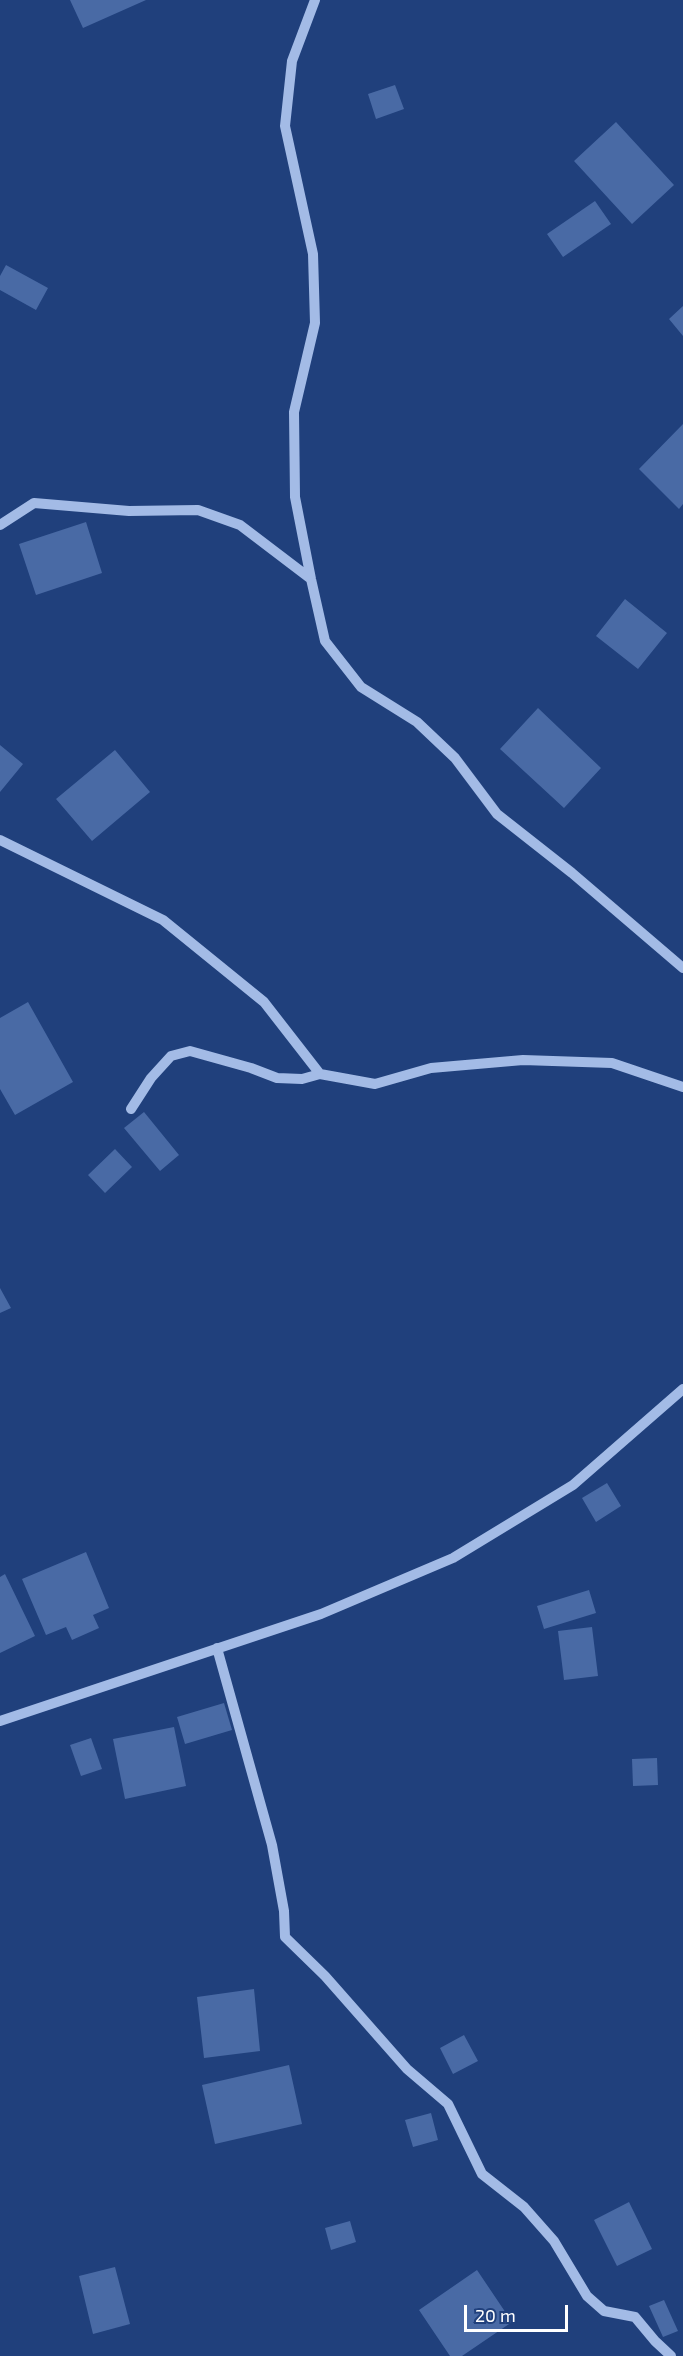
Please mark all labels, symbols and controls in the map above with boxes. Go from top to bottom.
scale bar [467,2293,570,2331]
text: 20 m [475,2304,516,2326]

